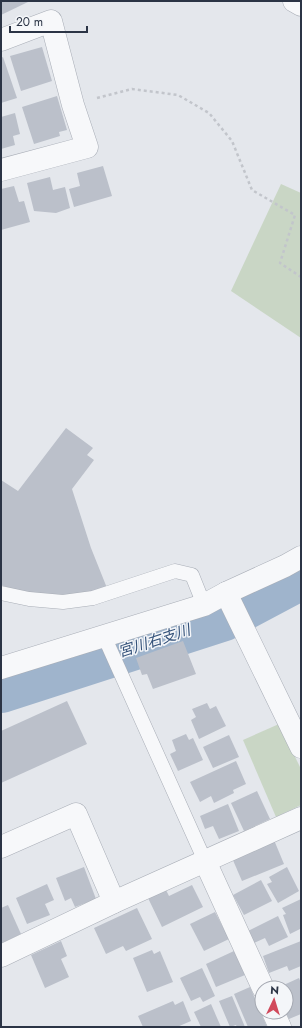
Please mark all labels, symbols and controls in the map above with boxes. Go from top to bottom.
scale bar [10,8,87,34]
text: 20 m [16,13,43,31]
water label: 宮川右支川 [115,618,195,663]
north arrow [254,980,294,1020]
text: N [270,982,280,998]

